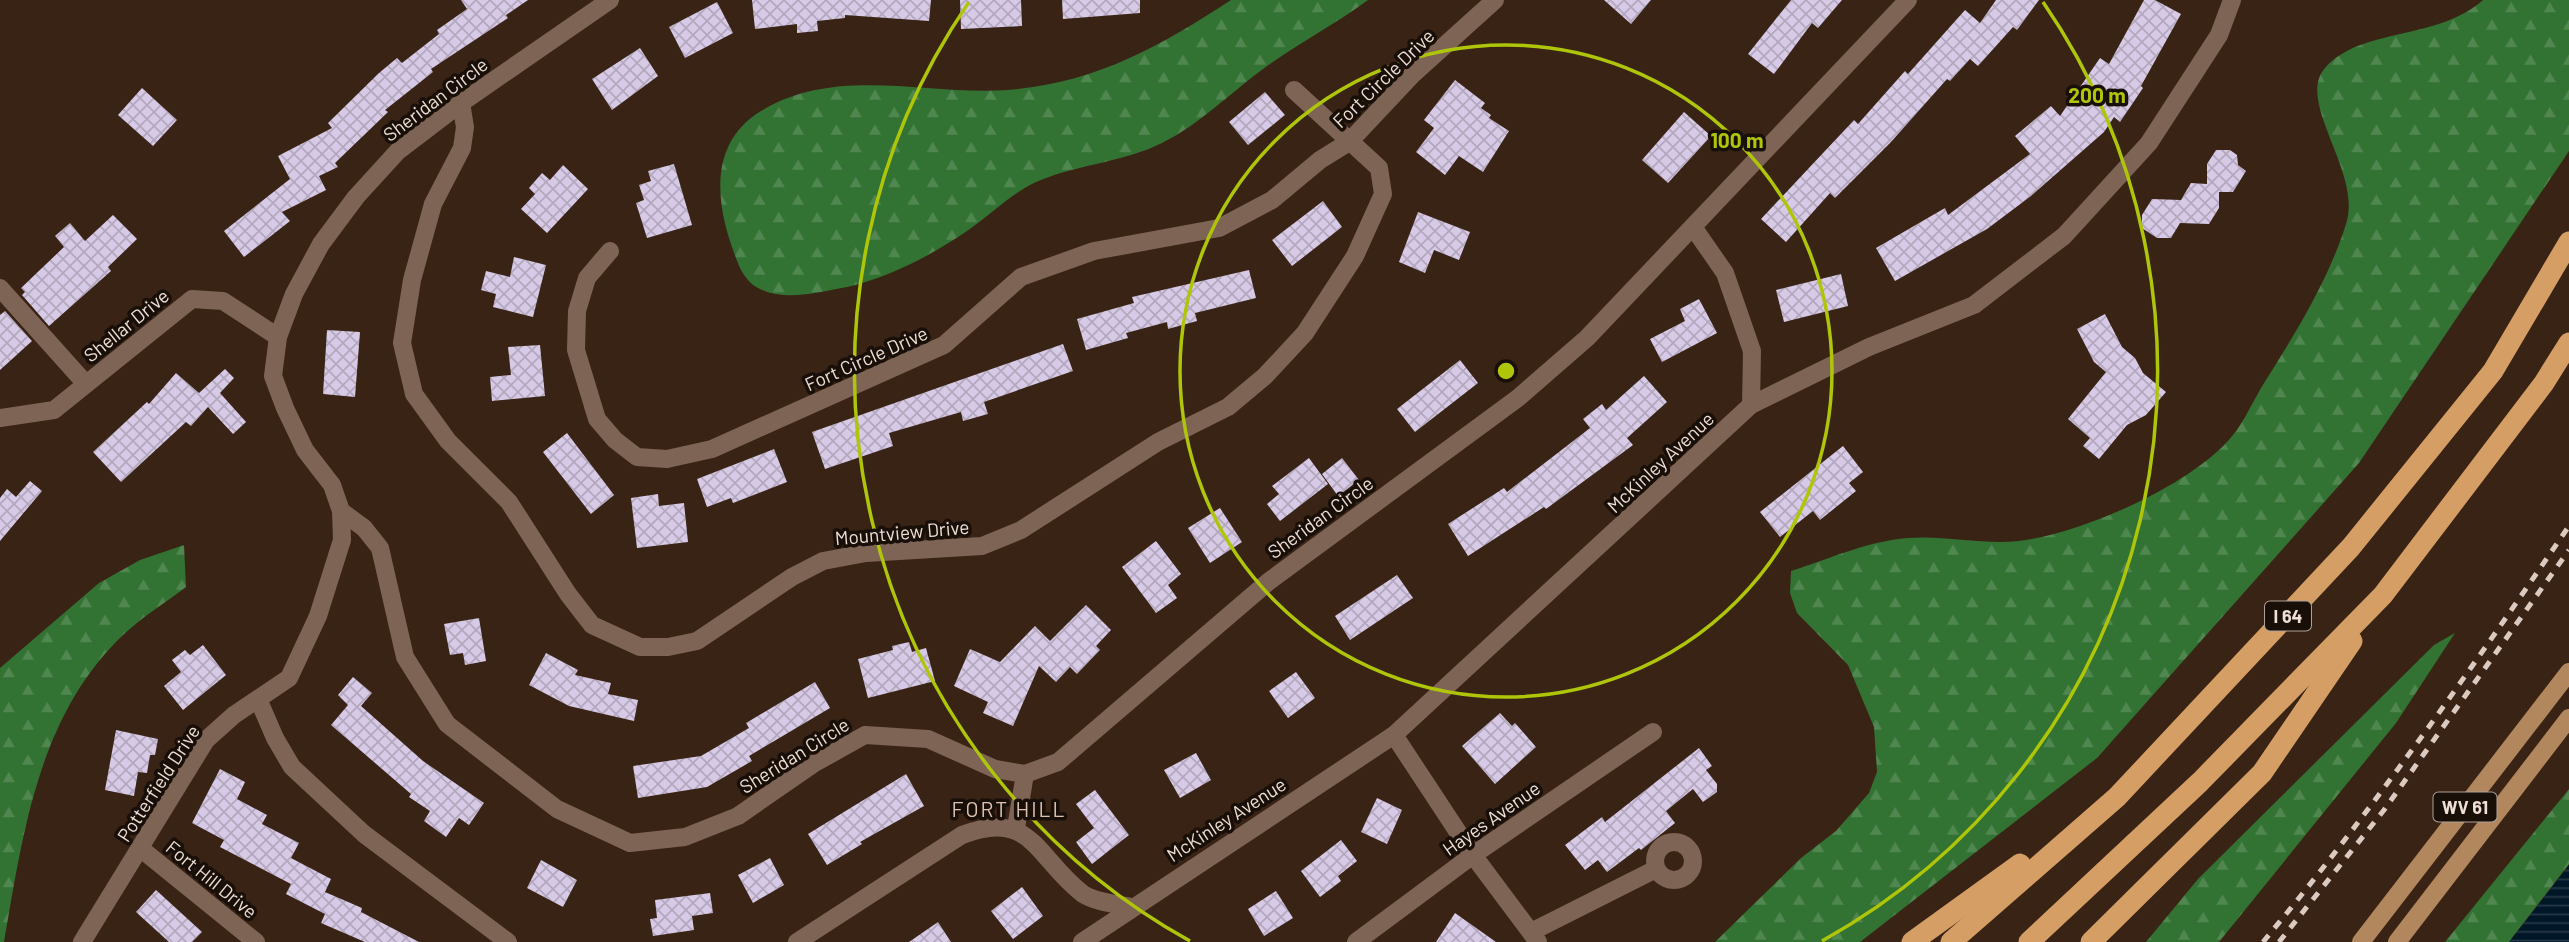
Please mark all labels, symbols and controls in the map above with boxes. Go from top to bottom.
street label: Fort Circle Drive [1328,24,1438,132]
street label: Sheridan Circle [378,52,492,146]
text: 200 m [2068,82,2126,107]
text: 100 m [1710,127,1764,152]
street label: Shellar Drive [79,284,173,366]
street label: Fort Circle Drive [801,321,931,395]
centre of rings [1494,359,1518,383]
street label: McKinley Avenue [1602,407,1718,517]
street label: Sheridan Circle [1263,471,1377,563]
street label: Mountview Drive [834,515,970,549]
road number: I 64 [2265,602,2311,630]
street label: Sheridan Circle [735,712,853,798]
street label: Potterfield Drive [112,720,204,846]
street label: McKinley Avenue [1162,772,1290,866]
street label: Hayes Avenue [1438,776,1544,860]
road number: WV 61 [2434,792,2496,822]
district label: FORT HILL [952,796,1066,821]
street label: Fort Hill Drive [162,835,262,923]

